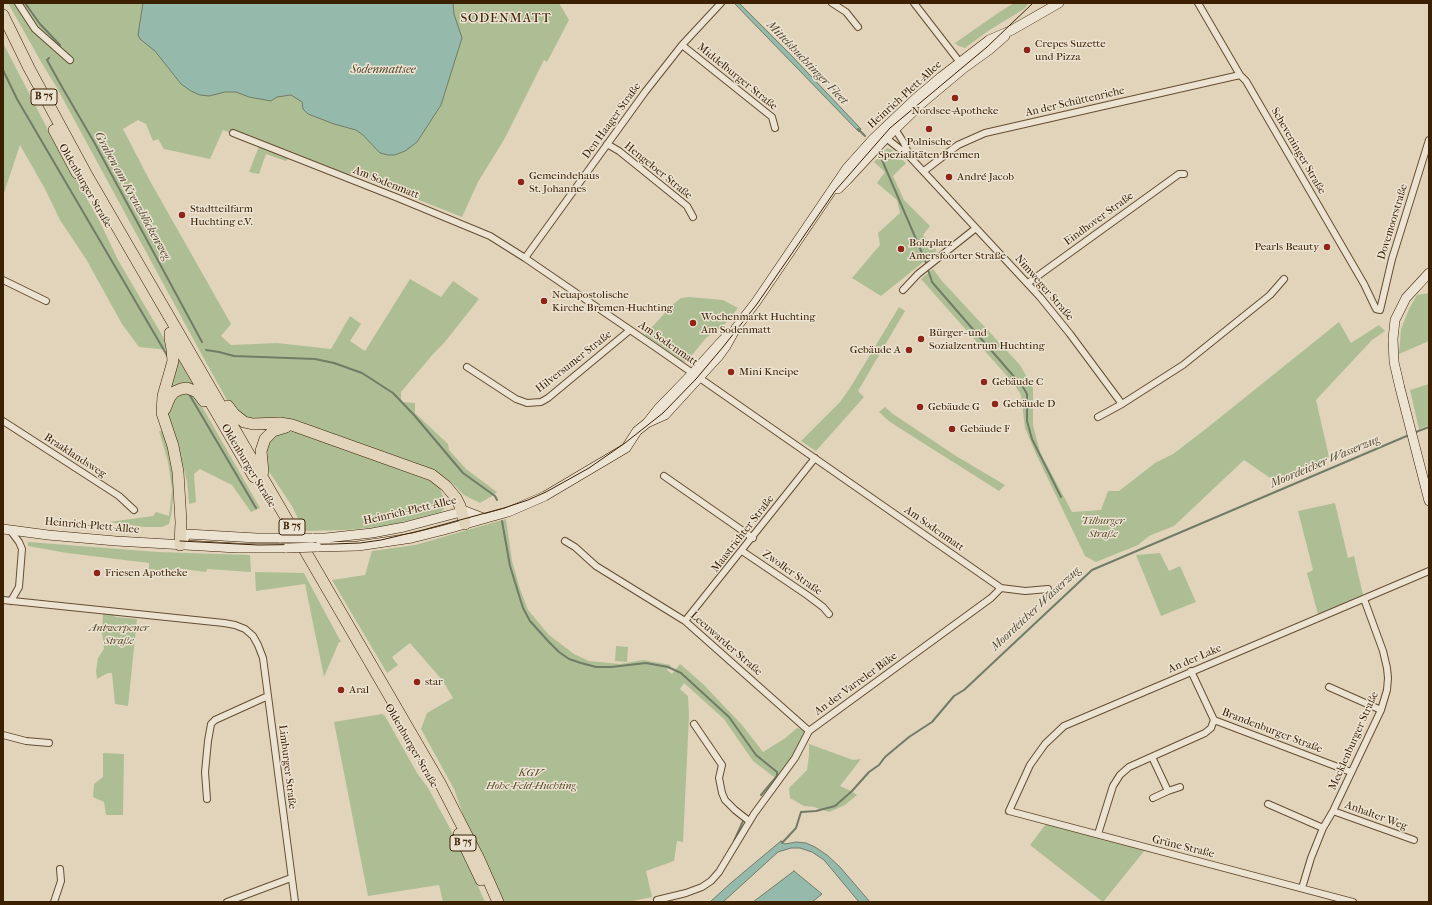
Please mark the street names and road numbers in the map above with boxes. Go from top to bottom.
street label: Middelburger Straße [694,41,780,113]
street label: Heinrich-Plett-Allee [865,58,945,132]
street label: Den Haager Straße [580,80,644,162]
street label: An der Schüttenriehe [1024,84,1126,120]
road number: B 75 [31,89,57,105]
street label: Scheveninger Straße [1268,105,1328,197]
street label: Hengeloer Straße [621,140,695,202]
street label: Oldenburger Straße [55,141,115,231]
street label: Am Sodenmatt [351,164,421,202]
street label: Dovemoorstraße [1375,182,1411,262]
street label: Eindhover Straße [1062,189,1136,249]
street label: Nimweger Straße [1012,252,1076,324]
street label: Am Sodenmatt [636,319,700,369]
street label: Hilversumer Straße [533,328,615,396]
street label: Oldenburger Straße [218,422,278,510]
street label: Braaklandsweg [41,431,109,481]
street label: Maastrichter Straße [709,493,777,575]
street label: Heinrich-Plett-Allee [362,494,458,528]
street label: Am Sodenmatt [902,504,966,554]
street label: Heinrich-Plett-Allee [44,515,140,537]
road number: B 75 [279,519,305,535]
street label: Zwoller Straße [760,548,824,598]
street label: Leeuwarder Straße [687,609,765,679]
street label: An der Lake [1166,642,1224,676]
street label: An der Varreler Bäke [812,650,900,718]
street label: Mecklenburger Straße [1326,690,1382,792]
street label: Oldenburger Straße [381,701,441,791]
street label: Brandenburger Straße [1220,706,1324,756]
street label: Limburger Straße [275,724,299,810]
street label: Anhalter Weg [1343,799,1409,833]
street label: Grüne Straße [1150,833,1216,861]
road number: B 75 [450,835,476,851]

